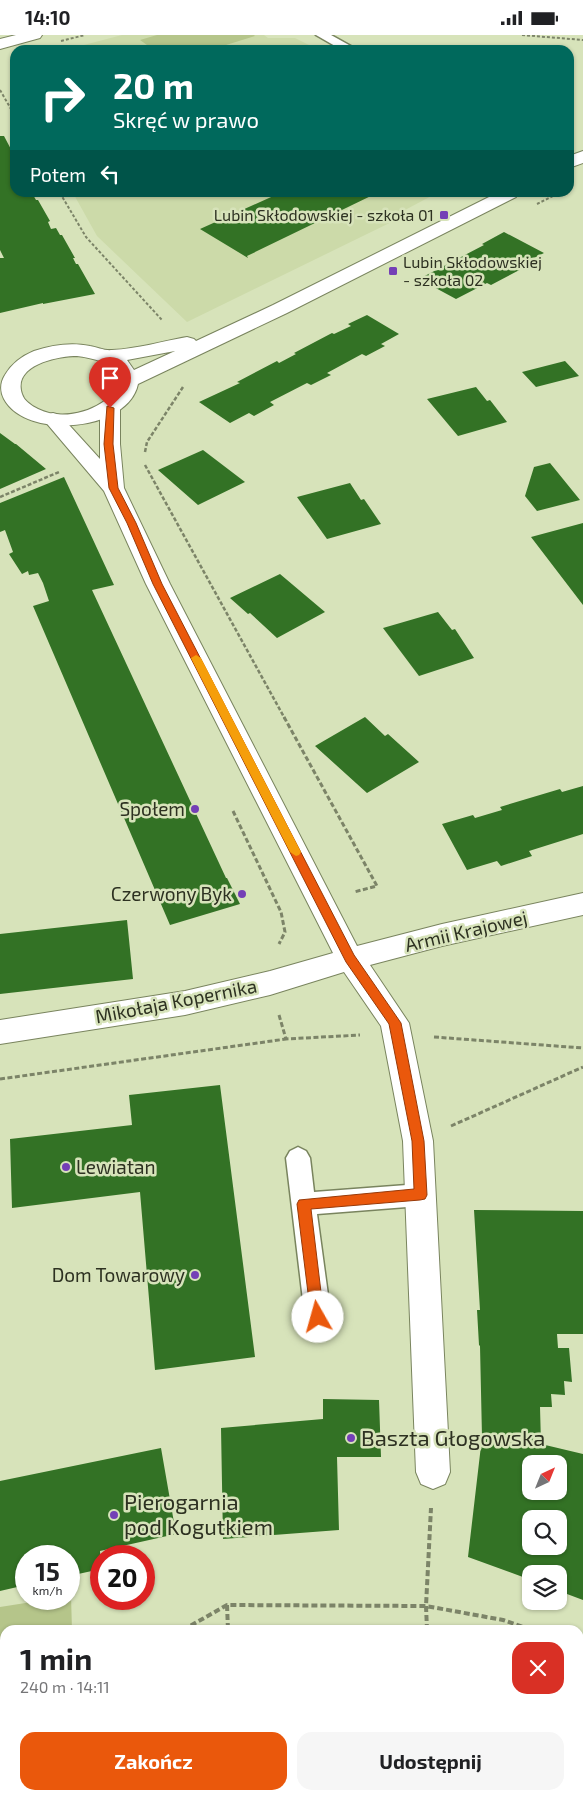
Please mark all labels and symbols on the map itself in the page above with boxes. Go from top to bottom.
place label: Lubin Skłodowskiej - szkoła 01 [214,205,434,225]
marker: Lubin Skłodowskiej - szkoła 01 [438,209,450,221]
place label: Lubin Skłodowskiej - szkoła 02 [403,252,542,289]
marker: Lubin Skłodowskiej - szkoła 02 [387,265,399,277]
pin [89,357,131,408]
place label: Społem [119,797,185,820]
marker: Społem [189,803,201,815]
place label: Czerwony Byk [111,882,232,905]
marker: Czerwony Byk [236,888,248,900]
street label: Armii Krajowej [402,905,529,956]
street label: Mikołaja Kopernika [93,974,259,1027]
place label: Lewiatan [76,1155,155,1178]
marker: Lewiatan [60,1161,72,1173]
place label: Dom Towarowy [52,1263,185,1286]
marker: Dom Towarowy [189,1269,201,1281]
position arrow [291,1290,343,1342]
place label: Baszta Głogowska [361,1424,545,1450]
marker: Baszta Głogowska [345,1432,357,1444]
north arrow [522,1455,568,1500]
place label: Pierogarnia pod Kogutkiem [124,1488,273,1539]
marker: Pierogarnia pod Kogutkiem [108,1509,120,1521]
speed limit sign: 20 [90,1545,155,1610]

